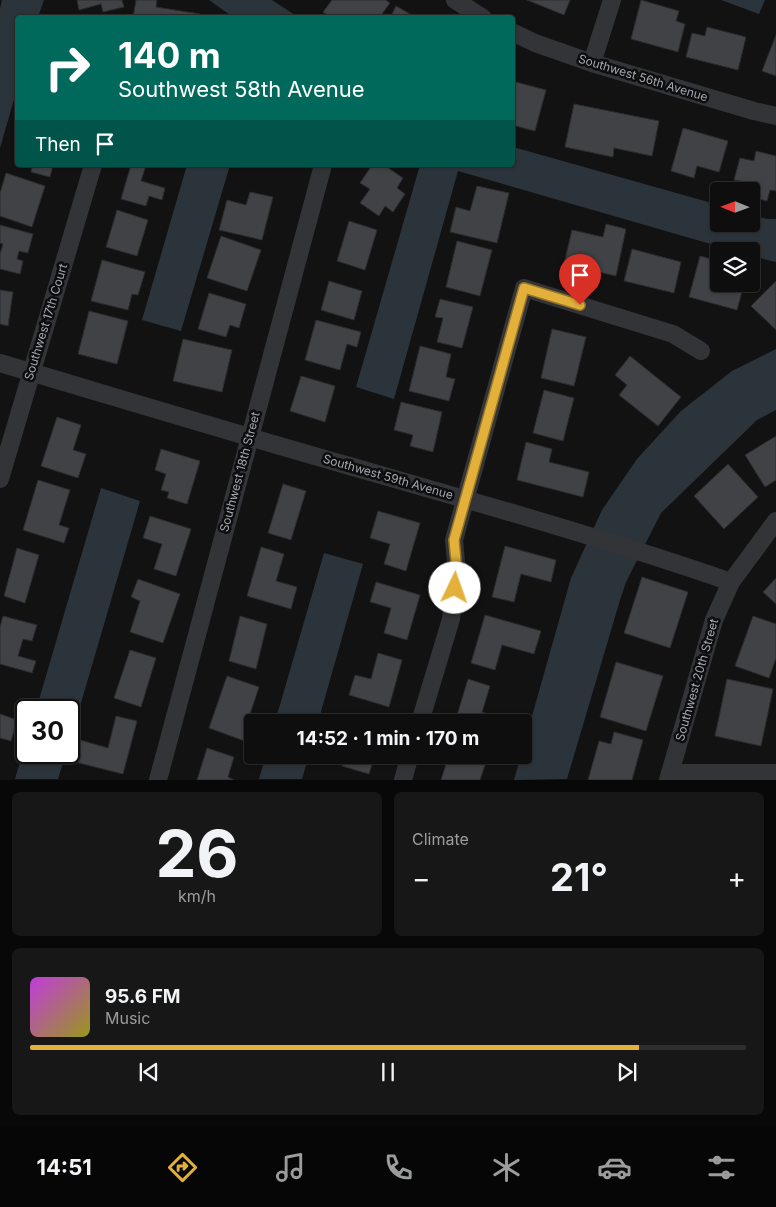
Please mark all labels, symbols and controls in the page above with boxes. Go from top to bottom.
text: 140 m [118,34,221,76]
icon: right [35,35,100,100]
street label: Southwest 56th Avenue [577,51,710,104]
text: Southwest 58th Avenue [118,76,365,102]
icon: arrive [91,130,119,158]
text: Then [35,133,81,156]
north arrow [710,182,760,232]
map controls [710,182,760,292]
button: layers [710,242,760,292]
pin [559,254,601,305]
icon: arrive [566,261,594,289]
street label: Southwest 17th Court [21,262,70,382]
street label: Southwest 18th Street [216,410,263,534]
street label: Southwest 59th Avenue [321,451,455,502]
position arrow [428,561,480,613]
street label: Southwest 20th Street [672,617,721,743]
speed limit sign: 30 [15,699,80,764]
text: 14:52 · 1 min · 170 m [297,727,479,750]
text: 26 [155,814,239,893]
text: Climate [412,829,469,849]
text: 21° [550,854,608,900]
text: − [412,861,431,895]
text: + [727,861,746,895]
text: km/h [178,886,216,906]
text: 95.6 FM [105,985,181,1008]
text: Music [105,1008,150,1028]
icon: previous [135,1058,163,1086]
icon: pause [374,1058,402,1086]
icon: next [613,1058,641,1086]
icon: directions [165,1150,200,1185]
icon: music [273,1150,308,1185]
icon: phone [381,1150,416,1185]
icon: climate [489,1150,524,1185]
icon: car [597,1150,632,1185]
icon: filters [704,1150,739,1185]
text: 14:51 [36,1154,92,1180]

